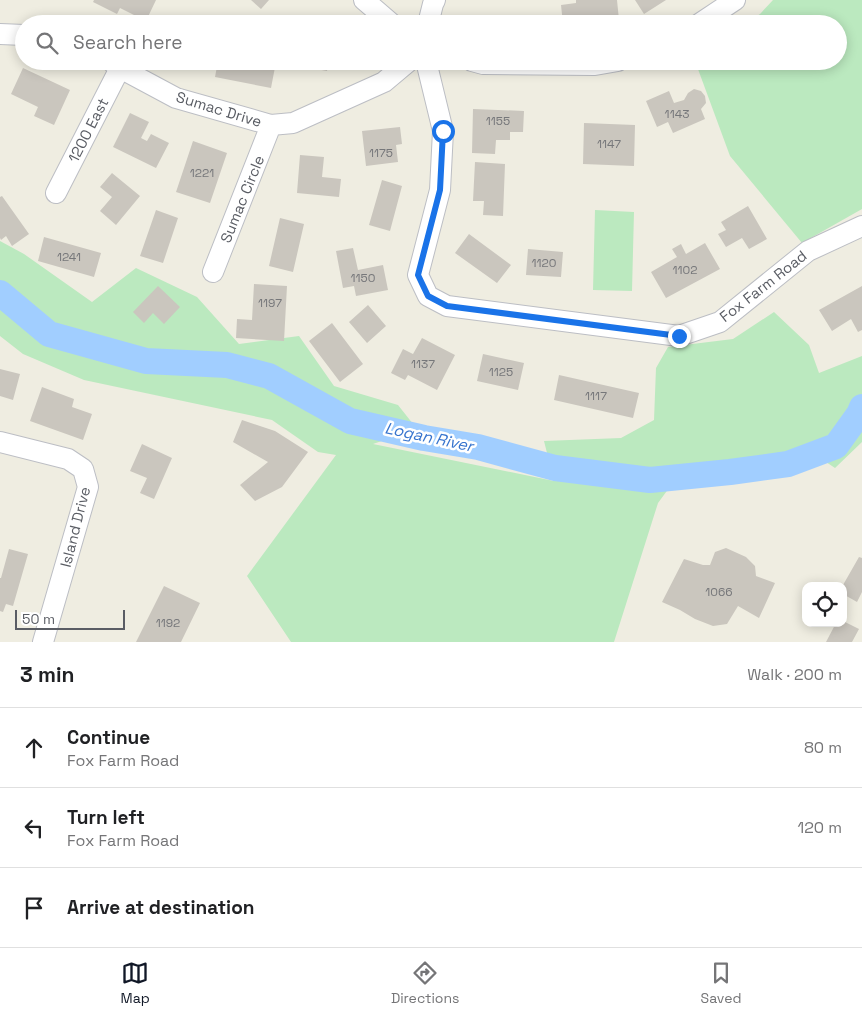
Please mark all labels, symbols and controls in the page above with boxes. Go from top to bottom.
search box [15,15,847,70]
icon: search [33,29,61,57]
text: Search here [73,30,183,55]
street label: Sumac Drive [174,87,264,131]
street label: 1200 East [64,94,112,166]
house number: 1143 [665,106,689,122]
house number: 1155 [486,113,510,129]
route start [432,120,455,143]
house number: 1147 [597,136,621,152]
house number: 1175 [369,145,393,161]
street label: Sumac Circle [216,152,268,246]
house number: 1221 [190,165,214,181]
street label: Fox Farm Road [716,246,810,326]
house number: 1241 [57,249,81,265]
house number: 1120 [532,255,556,271]
house number: 1102 [673,262,697,278]
house number: 1150 [351,270,375,286]
house number: 1197 [258,295,282,311]
route end [668,325,691,348]
house number: 1137 [411,356,435,372]
house number: 1125 [489,364,513,380]
house number: 1117 [585,388,607,404]
water label: Logan River [383,417,477,457]
street label: Island Drive [56,485,94,569]
map controls [802,582,847,627]
button: locate [802,582,847,627]
house number: 1066 [705,584,733,600]
scale bar [15,607,125,630]
text: 50 m [22,610,55,628]
house number: 1192 [156,615,180,631]
text: 3 min [20,661,75,688]
text: Walk · 200 m [747,664,842,685]
text: Continue [67,725,150,750]
icon: ahead [20,734,48,762]
text: 80 m [804,737,842,758]
text: Fox Farm Road [67,750,179,771]
text: Turn left [67,805,145,830]
icon: left [20,814,48,842]
text: 120 m [798,817,842,838]
text: Fox Farm Road [67,830,179,851]
icon: arrive [20,894,48,922]
text: Arrive at destination [67,895,255,920]
tab: Map [121,959,150,1007]
tab: Directions [391,959,459,1007]
tab: Saved [701,959,741,1007]

